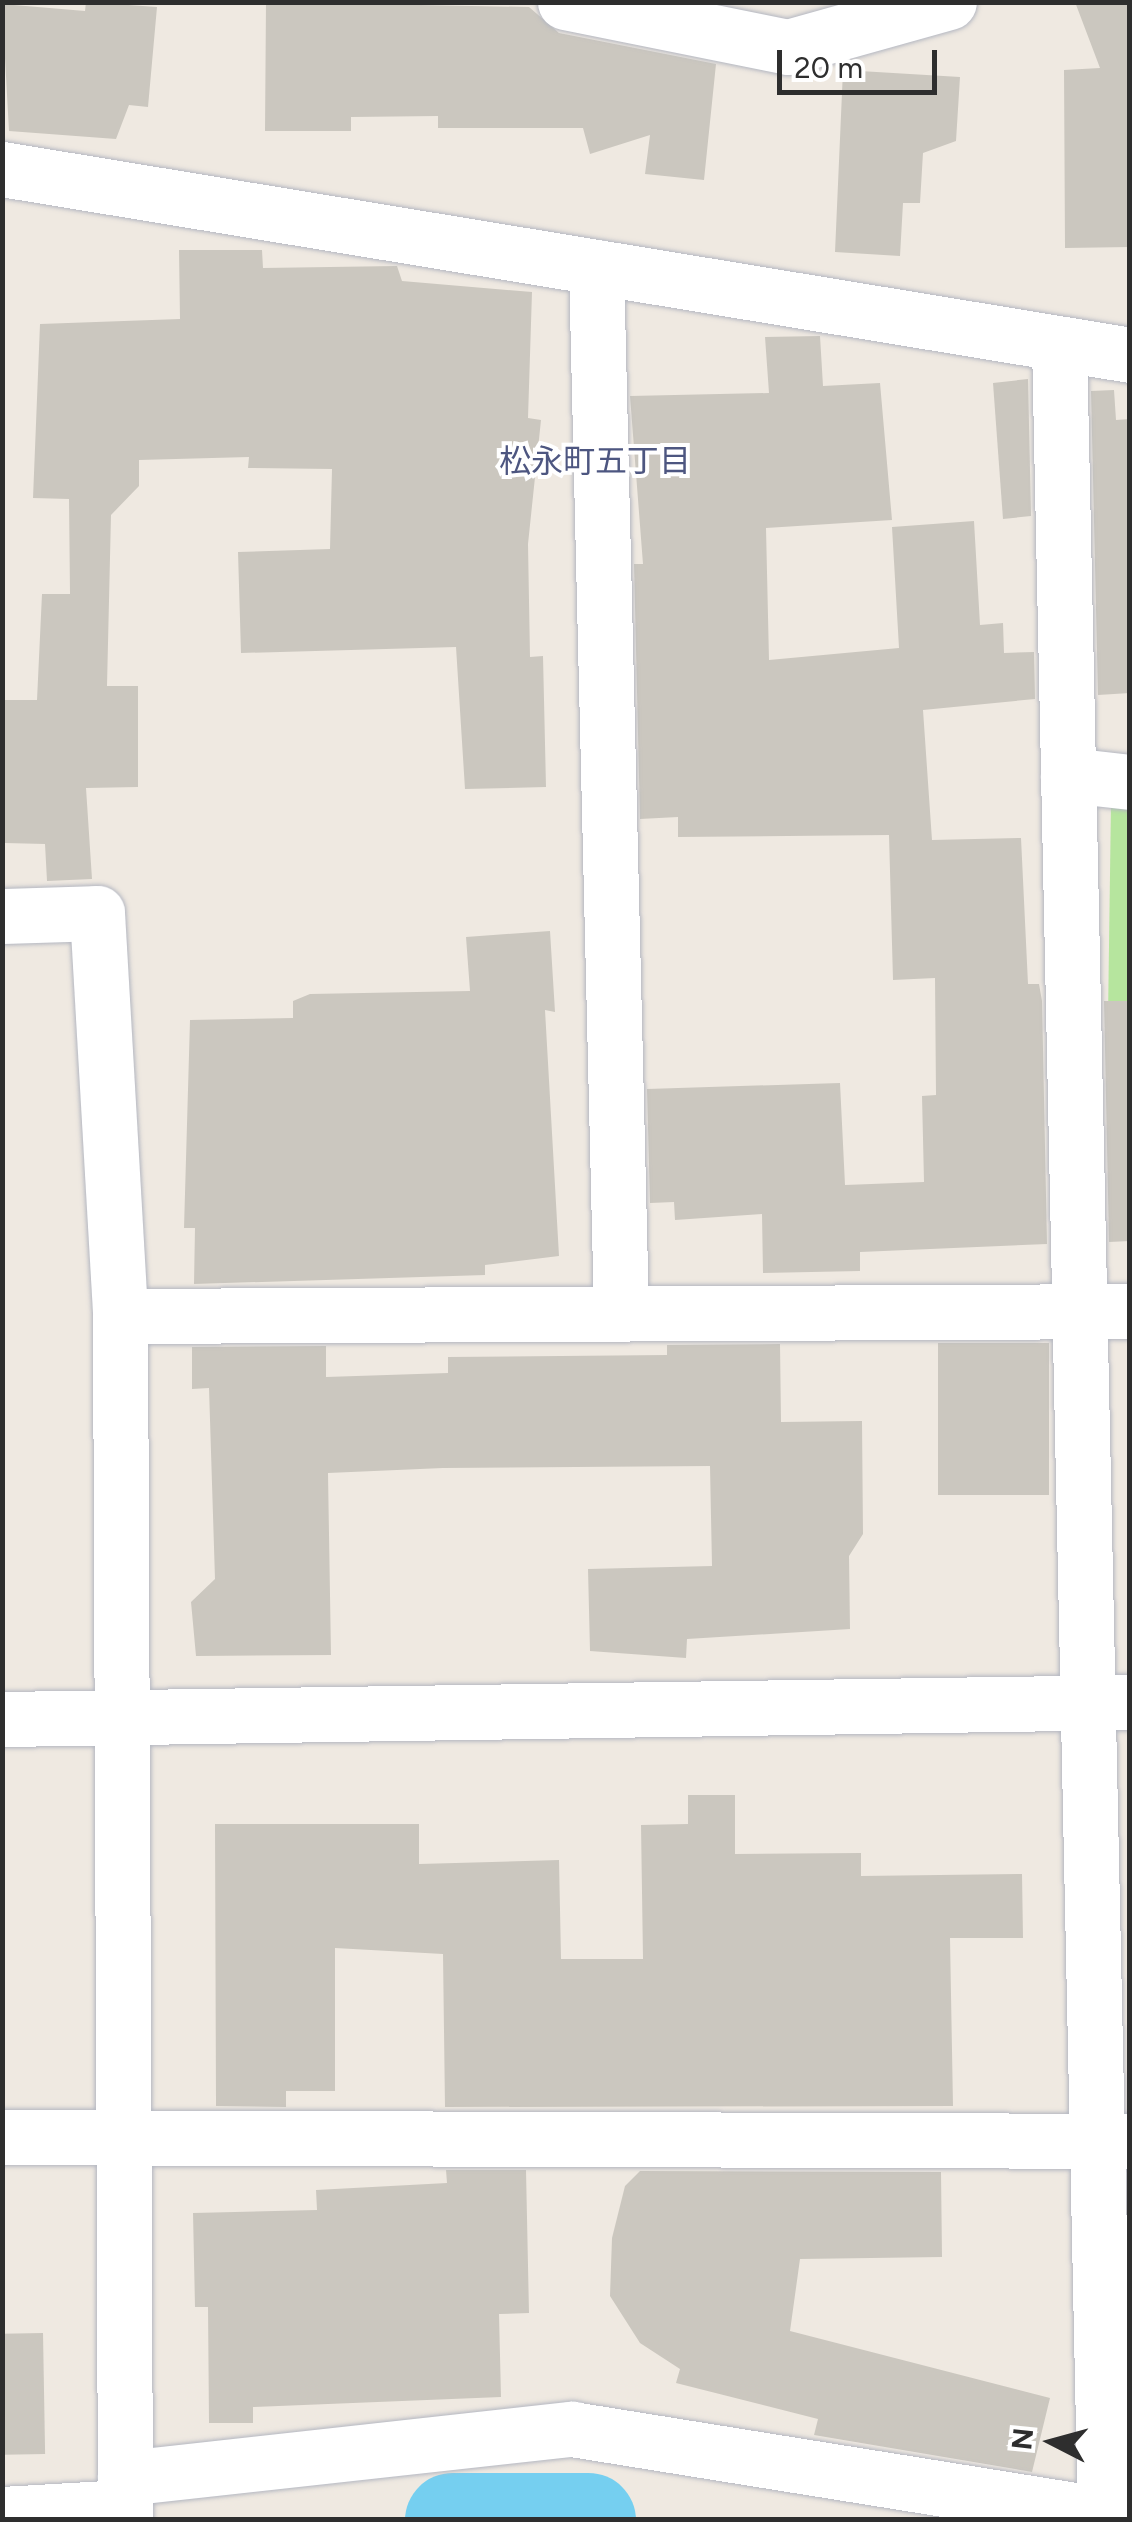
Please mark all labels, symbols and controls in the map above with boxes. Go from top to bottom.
scale bar [782,30,942,92]
text: 20 m [794,49,863,86]
district label: 松永町五丁目 [499,442,691,480]
north arrow [1002,2392,1102,2492]
text: N [1004,2426,1040,2451]

